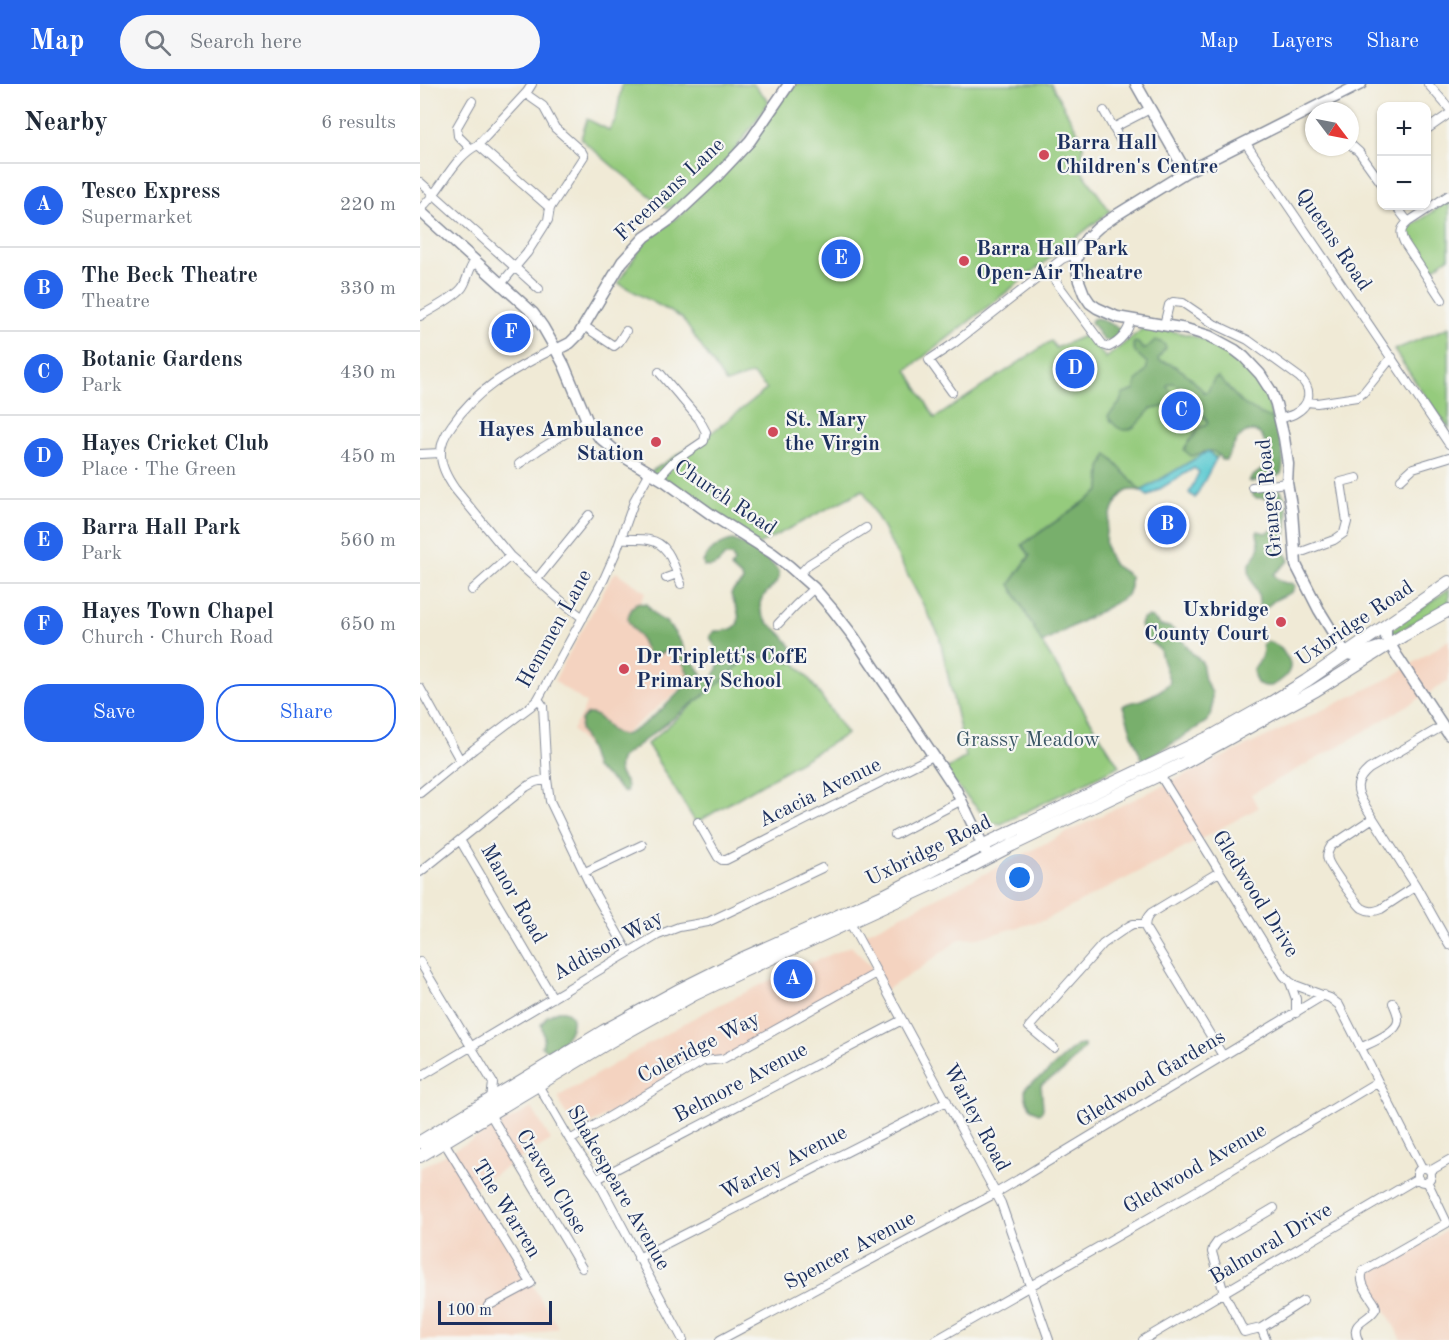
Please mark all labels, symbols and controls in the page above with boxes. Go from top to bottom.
search box [120,15,540,69]
icon: search [141,26,174,59]
text: Map [30,28,84,56]
text: Search here [189,31,302,53]
text: Map [1199,31,1238,52]
text: Layers [1271,31,1333,52]
text: Share [1366,31,1419,52]
north arrow [1305,102,1359,156]
map controls [1377,102,1431,210]
button: + [1377,102,1431,156]
text: Nearby [24,110,108,136]
text: 6 results [321,113,396,133]
place label: Barra Hall Children's Centre [1056,133,1218,178]
street label: Freemans Lane [611,134,729,246]
marker: Barra Hall Children's Centre [1037,148,1051,162]
button: − [1377,156,1431,210]
text: Tesco Express [81,181,220,203]
street label: Queens Road [1291,185,1375,295]
text: A [36,195,51,215]
text: 220 m [340,195,396,215]
text: Supermarket [81,208,192,228]
pin: E [822,236,860,282]
place label: Barra Hall Park Open-Air Theatre [976,239,1143,284]
marker: Barra Hall Park Open-Air Theatre [957,254,971,268]
text: The Beck Theatre [81,265,258,287]
text: B [36,279,51,299]
text: 330 m [340,279,396,299]
text: Theatre [81,292,150,312]
pin: F [492,310,530,356]
pin: D [1056,346,1094,392]
text: Botanic Gardens [81,349,243,371]
text: C [37,363,50,383]
text: 430 m [340,363,396,383]
text: Park [81,376,122,396]
pin: C [1162,388,1200,434]
place label: St. Mary the Virgin [785,410,880,455]
place label: Hayes Ambulance Station [478,420,644,465]
marker: St. Mary the Virgin [766,425,780,439]
text: Hayes Cricket Club [81,433,269,455]
marker: Hayes Ambulance Station [649,435,663,449]
street label: Grange Road [1253,438,1287,558]
text: D [36,447,51,467]
text: 450 m [340,447,396,467]
street label: Church Road [670,456,780,540]
text: Place · The Green [81,460,236,480]
pin: B [1148,502,1186,548]
text: Barra Hall Park [81,517,241,539]
text: E [37,531,50,551]
text: 560 m [340,531,396,551]
text: Park [81,544,122,564]
street label: Hemmen Lane [514,566,596,692]
street label: Uxbridge Road [1292,577,1418,671]
place label: Uxbridge County Court [1144,600,1269,645]
text: Hayes Town Chapel [81,601,274,623]
text: F [37,615,50,635]
text: 650 m [340,615,396,635]
marker: Uxbridge County Court [1274,615,1288,629]
text: Church · Church Road [81,628,273,648]
place label: Dr Triplett's CofE Primary School [636,647,807,692]
marker: Dr Triplett's CofE Primary School [617,662,631,676]
button: Save [24,684,204,742]
button: Share [216,684,396,742]
park label: Grassy Meadow [956,730,1100,751]
street label: Acacia Avenue [755,754,885,832]
street label: Uxbridge Road [863,812,995,890]
street label: Gledwood Drive [1208,827,1302,961]
street label: Manor Road [476,841,550,947]
your location [1005,863,1034,892]
street label: Addison Way [549,907,667,985]
pin: A [774,956,812,1002]
street label: Coleridge Way [635,1008,763,1088]
street label: Gledwood Gardens [1073,1026,1229,1132]
street label: Belmore Avenue [671,1039,811,1127]
street label: Warley Road [939,1061,1013,1175]
street label: Shakespeare Avenue [562,1102,674,1274]
street label: Gledwood Avenue [1120,1120,1270,1218]
street label: Warley Avenue [717,1122,851,1204]
street label: Craven Close [512,1126,590,1238]
street label: The Warren [468,1156,544,1262]
street label: Balmoral Drive [1206,1199,1336,1289]
street label: Spencer Avenue [781,1208,919,1294]
scale bar [438,1298,552,1326]
text: 100 m [447,1303,492,1319]

